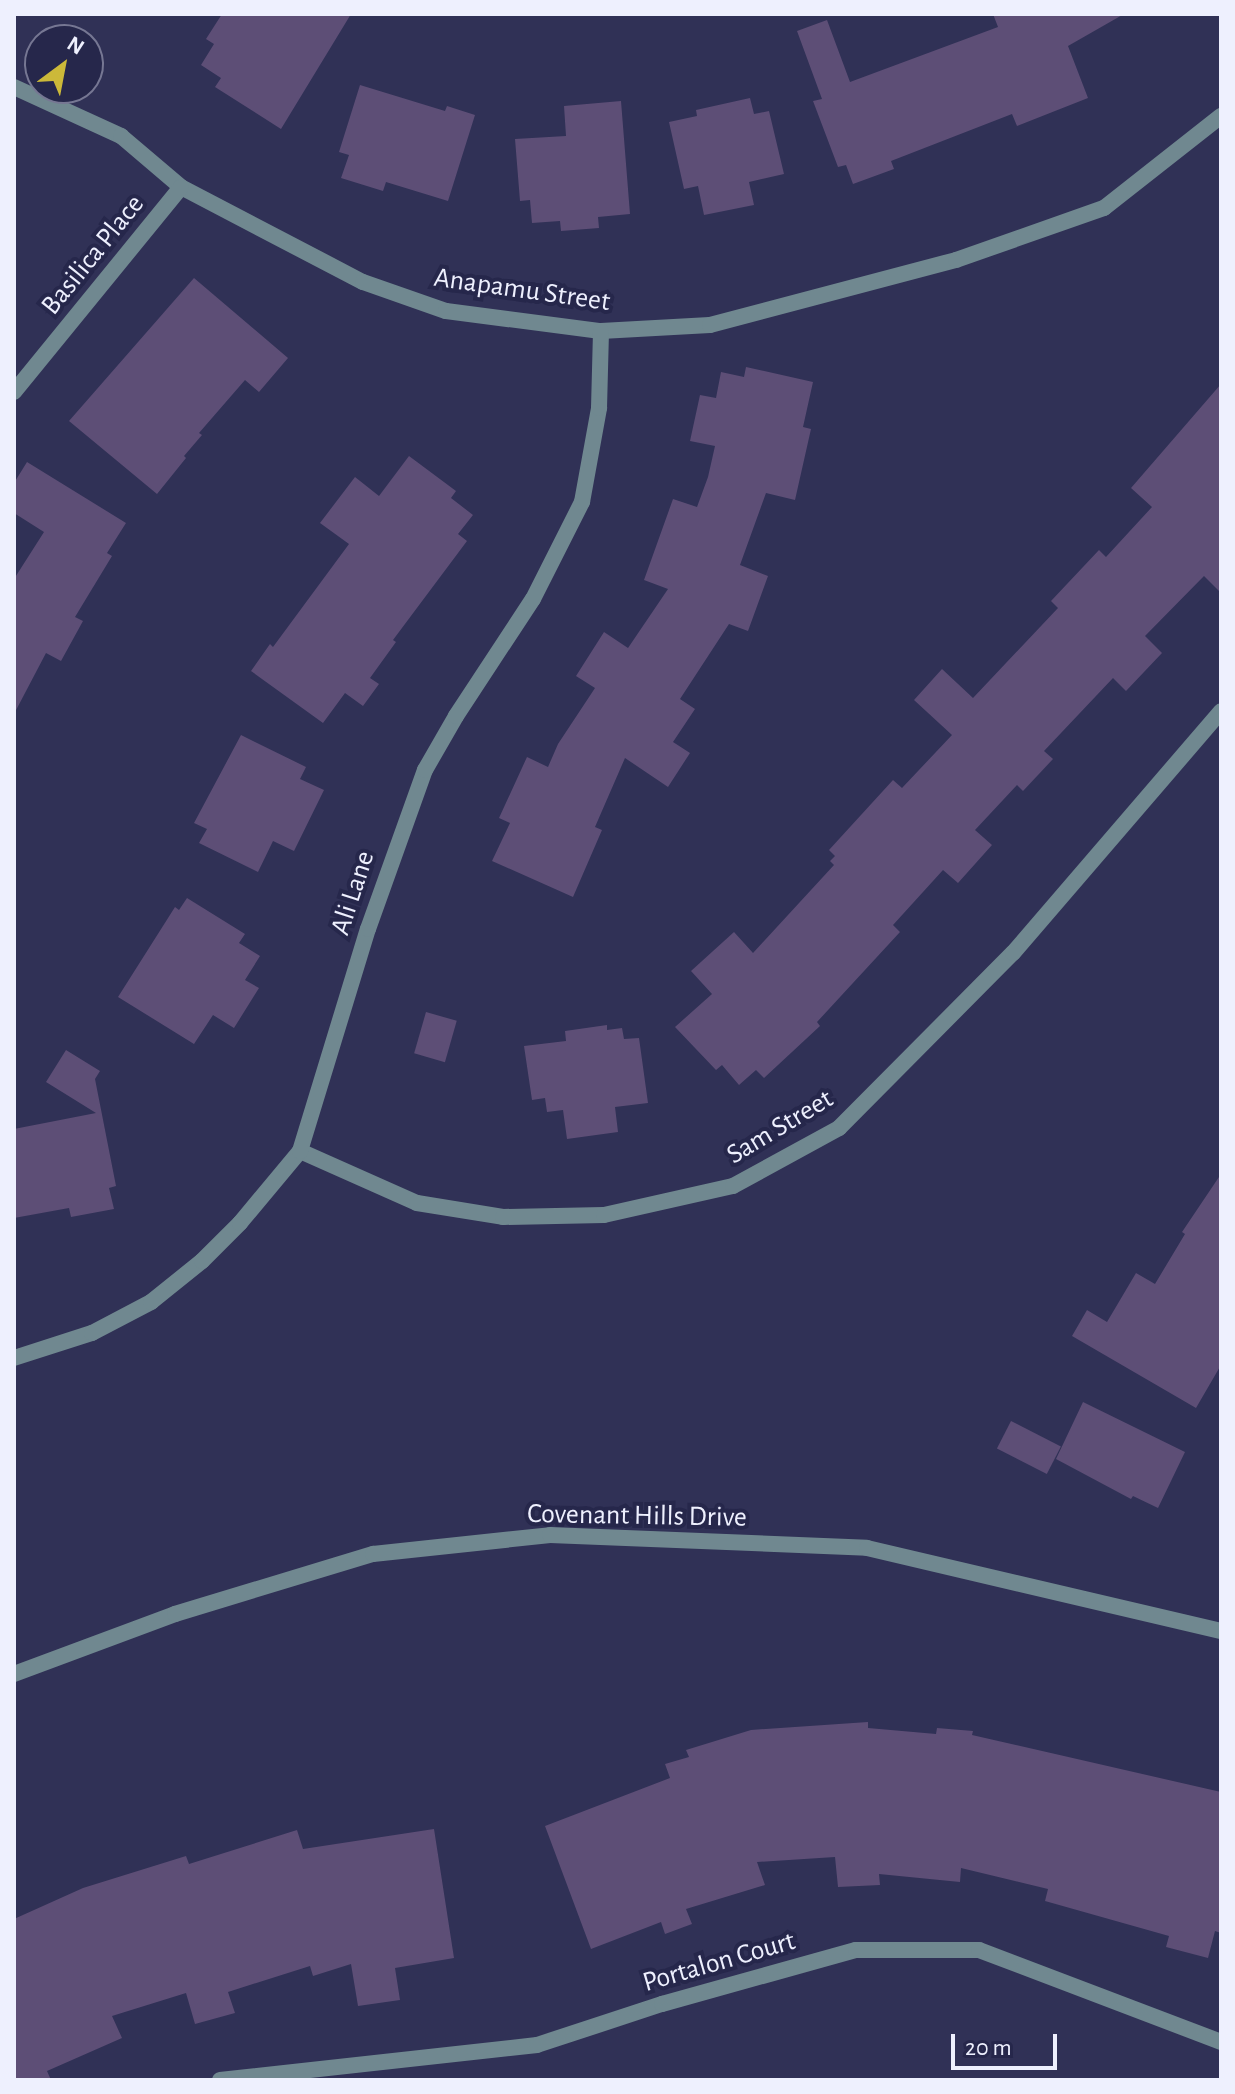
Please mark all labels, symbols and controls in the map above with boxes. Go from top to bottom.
north arrow [24,24,104,104]
text: N [63,32,88,59]
street label: Basilica Place [34,188,152,322]
street label: Anapamu Street [432,261,612,319]
street label: Ali Lane [324,847,382,939]
street label: Sam Street [721,1082,839,1172]
street label: Covenant Hills Drive [527,1497,747,1535]
street label: Portalon Court [639,1924,799,2000]
scale bar [955,2018,1061,2068]
text: 20 m [965,2036,1012,2060]

